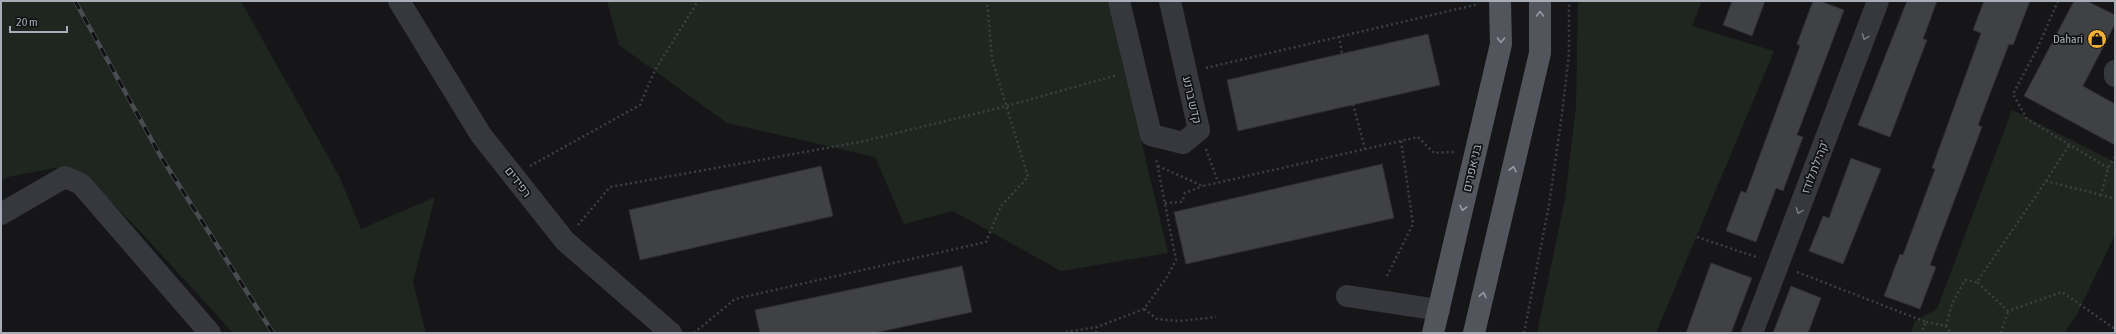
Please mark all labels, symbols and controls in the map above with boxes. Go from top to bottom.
scale bar [10,8,67,34]
one-way arrow [1536,11,1544,17]
text: 20 m [16,15,38,29]
shop icon: Dahari [2086,28,2108,50]
place label: Dahari [2053,32,2083,46]
one-way arrow [1861,34,1869,41]
one-way arrow [1497,37,1505,43]
street label: קדש ברנע [1180,75,1204,125]
street label: קהילת לודז' [1799,139,1832,195]
street label: בני אפרים [1460,142,1484,193]
street label: רפידים [502,164,534,200]
one-way arrow [1508,165,1517,172]
one-way arrow [1459,204,1467,211]
one-way arrow [1795,208,1803,215]
one-way arrow [1478,292,1486,298]

